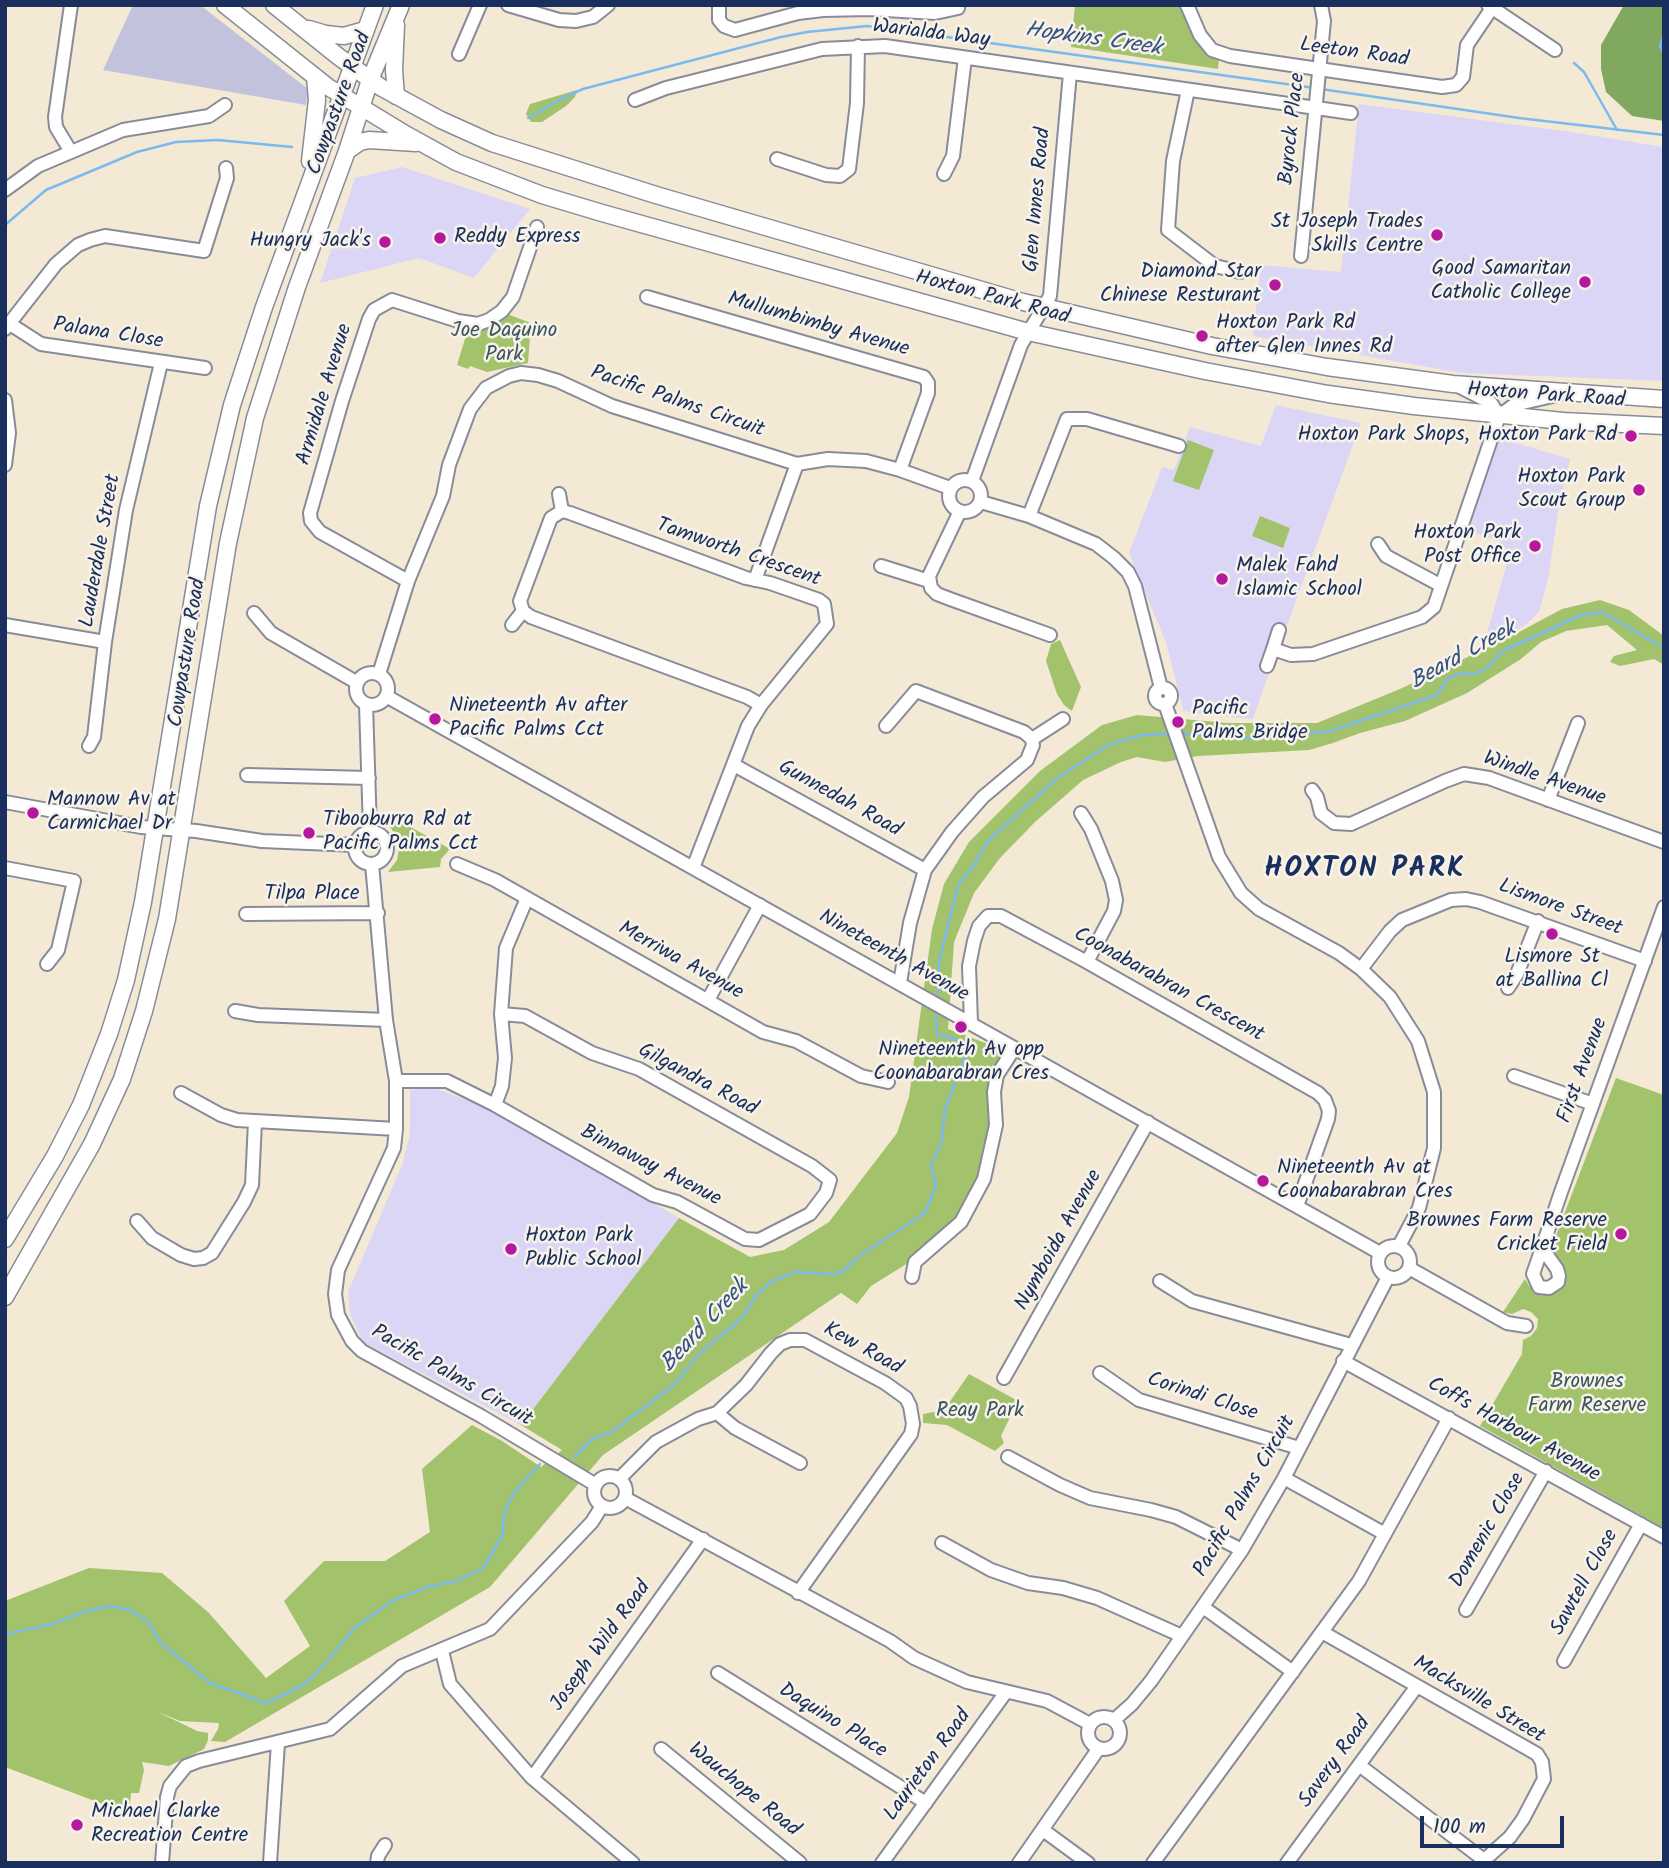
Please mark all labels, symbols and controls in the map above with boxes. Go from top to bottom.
street label: Warialda Way [871,15,991,55]
water label: Hopkins Creek [1023,18,1163,64]
street label: Cowpasture Road [303,29,379,179]
street label: Leeton Road [1298,34,1410,74]
street label: Byrock Place [1276,72,1312,186]
street label: Glen Innes Road [1020,127,1058,273]
place label: St Joseph Trades Skills Centre [1271,210,1423,260]
place label: Reddy Express [454,225,581,251]
marker: St Joseph Trades Skills Centre [1429,227,1445,243]
place label: Hungry Jack's [250,229,371,255]
marker: Reddy Express [432,230,448,246]
marker: Hungry Jack's [377,234,393,250]
place label: Good Samaritan Catholic College [1431,257,1571,307]
place label: Diamond Star Chinese Resturant [1100,260,1261,310]
street label: Hoxton Park Road [912,266,1072,332]
marker: Good Samaritan Catholic College [1577,274,1593,290]
marker: Diamond Star Chinese Resturant [1267,277,1283,293]
street label: Mullumbimby Avenue [724,288,912,364]
place label: Hoxton Park Rd after Glen Innes Rd [1216,311,1392,361]
street label: Palana Close [51,314,165,356]
park label: Joe Daquino Park [451,319,557,369]
street label: Armidale Avenue [293,321,359,469]
marker: Hoxton Park Rd after Glen Innes Rd [1194,328,1210,344]
street label: Pacific Palms Circuit [587,361,767,445]
street label: Hoxton Park Road [1466,379,1626,415]
place label: Hoxton Park Shops, Hoxton Park Rd [1298,423,1617,449]
marker: Hoxton Park Shops, Hoxton Park Rd [1623,428,1639,444]
place label: Hoxton Park Scout Group [1517,465,1625,515]
street label: Lauderdale Street [76,473,128,629]
marker: Hoxton Park Scout Group [1631,482,1647,498]
street label: Tamworth Crescent [652,514,824,594]
place label: Hoxton Park Post Office [1413,521,1521,571]
marker: Hoxton Park Post Office [1527,538,1543,554]
place label: Malek Fahd Islamic School [1236,554,1362,604]
marker: Malek Fahd Islamic School [1214,571,1230,587]
street label: Cowpasture Road [165,577,213,729]
water label: Beard Creek [1406,617,1522,697]
place label: Nineteenth Av after Pacific Palms Cct [449,694,627,744]
place label: Pacific Palms Bridge [1192,697,1308,747]
marker: Nineteenth Av after Pacific Palms Cct [427,711,443,727]
marker: Pacific Palms Bridge [1170,714,1186,730]
street label: Windle Avenue [1479,747,1609,813]
street label: Gunnedah Road [773,756,905,844]
place label: Mannow Av at Carmichael Dr [47,788,176,838]
marker: Mannow Av at Carmichael Dr [25,805,41,821]
place label: Tibooburra Rd at Pacific Palms Cct [323,808,478,858]
marker: Tibooburra Rd at Pacific Palms Cct [301,825,317,841]
district label: HOXTON PARK [1266,854,1464,888]
street label: Lismore Street [1495,875,1625,943]
street label: Tilpa Place [265,882,359,908]
street label: Nineteenth Avenue [814,905,972,1009]
street label: Merriwa Avenue [613,917,747,1007]
street label: Coonabarabran Crescent [1068,923,1268,1049]
marker: Lismore St at Ballina Cl [1544,926,1560,942]
place label: Lismore St at Ballina Cl [1496,945,1608,995]
street label: First Avenue [1553,1015,1615,1127]
marker: Nineteenth Av opp Coonabarabran Cres [953,1019,969,1035]
place label: Nineteenth Av opp Coonabarabran Cres [873,1038,1049,1088]
street label: Gilgandra Road [633,1039,761,1123]
street label: Binnaway Avenue [575,1121,725,1213]
place label: Nineteenth Av at Coonabarabran Cres [1277,1156,1453,1206]
street label: Nymboida Avenue [1011,1166,1109,1316]
marker: Nineteenth Av at Coonabarabran Cres [1255,1173,1271,1189]
place label: Brownes Farm Reserve Cricket Field [1407,1209,1607,1259]
place label: Hoxton Park Public School [525,1224,641,1274]
marker: Brownes Farm Reserve Cricket Field [1613,1226,1629,1242]
marker: Hoxton Park Public School [503,1241,519,1257]
water label: Beard Creek [656,1275,756,1379]
street label: Kew Road [818,1318,906,1382]
street label: Pacific Palms Circuit [366,1321,536,1433]
street label: Corindi Close [1144,1368,1260,1428]
park label: Brownes Farm Reserve [1528,1370,1646,1420]
street label: Coffs Harbour Avenue [1422,1373,1604,1489]
park label: Reay Park [936,1399,1024,1425]
street label: Pacific Palms Circuit [1190,1412,1302,1582]
street label: Domenic Close [1446,1469,1532,1593]
street label: Sawtell Close [1547,1526,1625,1640]
street label: Joseph Wild Road [546,1577,658,1717]
street label: Macksville Street [1407,1652,1549,1750]
street label: Daquino Place [773,1679,891,1765]
street label: Laurieton Road [880,1705,978,1827]
street label: Savery Road [1294,1712,1378,1814]
street label: Wauchope Road [682,1738,804,1844]
place label: Michael Clarke Recreation Centre [91,1800,248,1850]
scale bar [1424,1801,1568,1845]
text: 100 m [1433,1811,1486,1844]
marker: Michael Clarke Recreation Centre [69,1817,85,1833]

